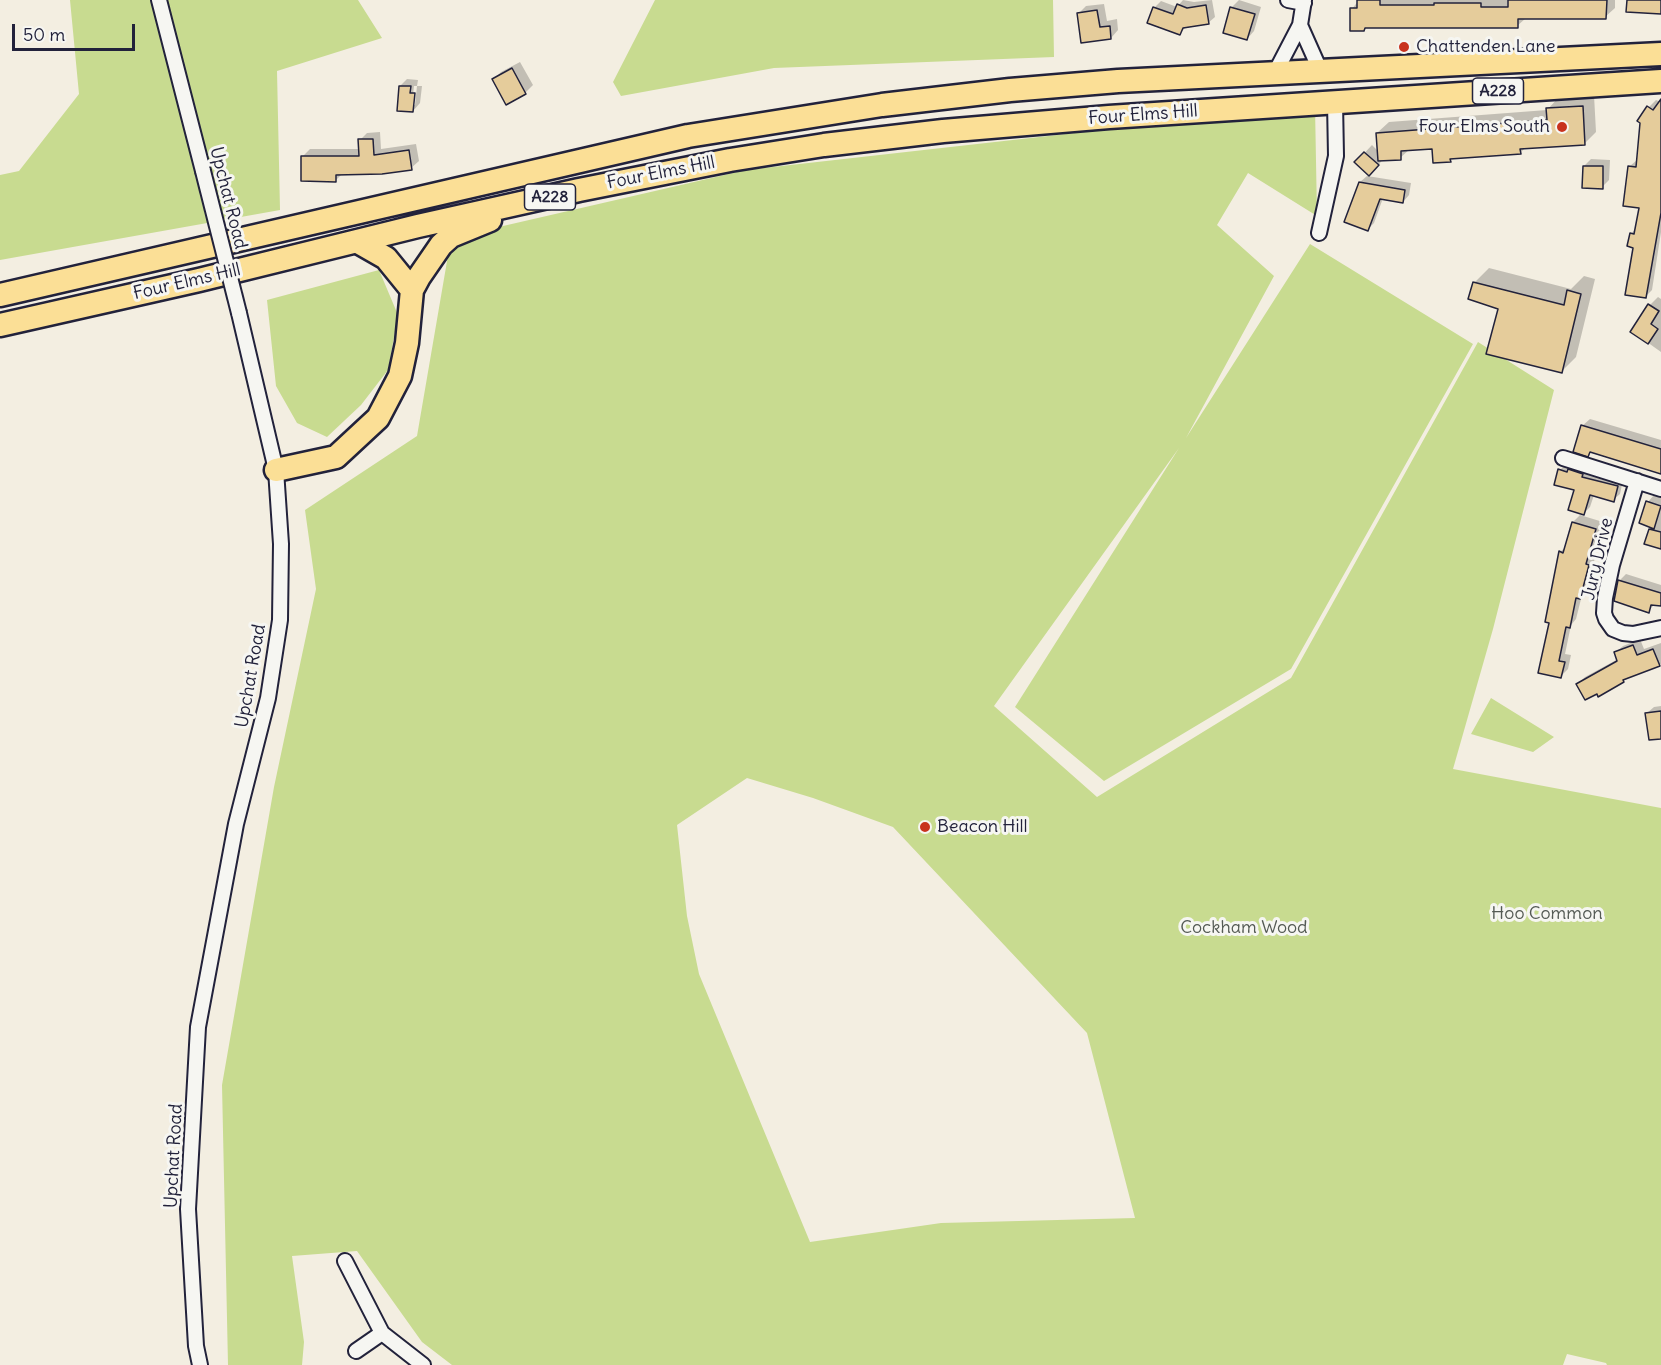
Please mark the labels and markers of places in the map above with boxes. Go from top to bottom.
place label: Chattenden Lane [1416,36,1556,58]
marker: Chattenden Lane [1397,40,1411,54]
place label: Four Elms South [1418,116,1550,138]
marker: Four Elms South [1555,120,1569,134]
place label: Beacon Hill [937,816,1028,838]
marker: Beacon Hill [918,820,932,834]

